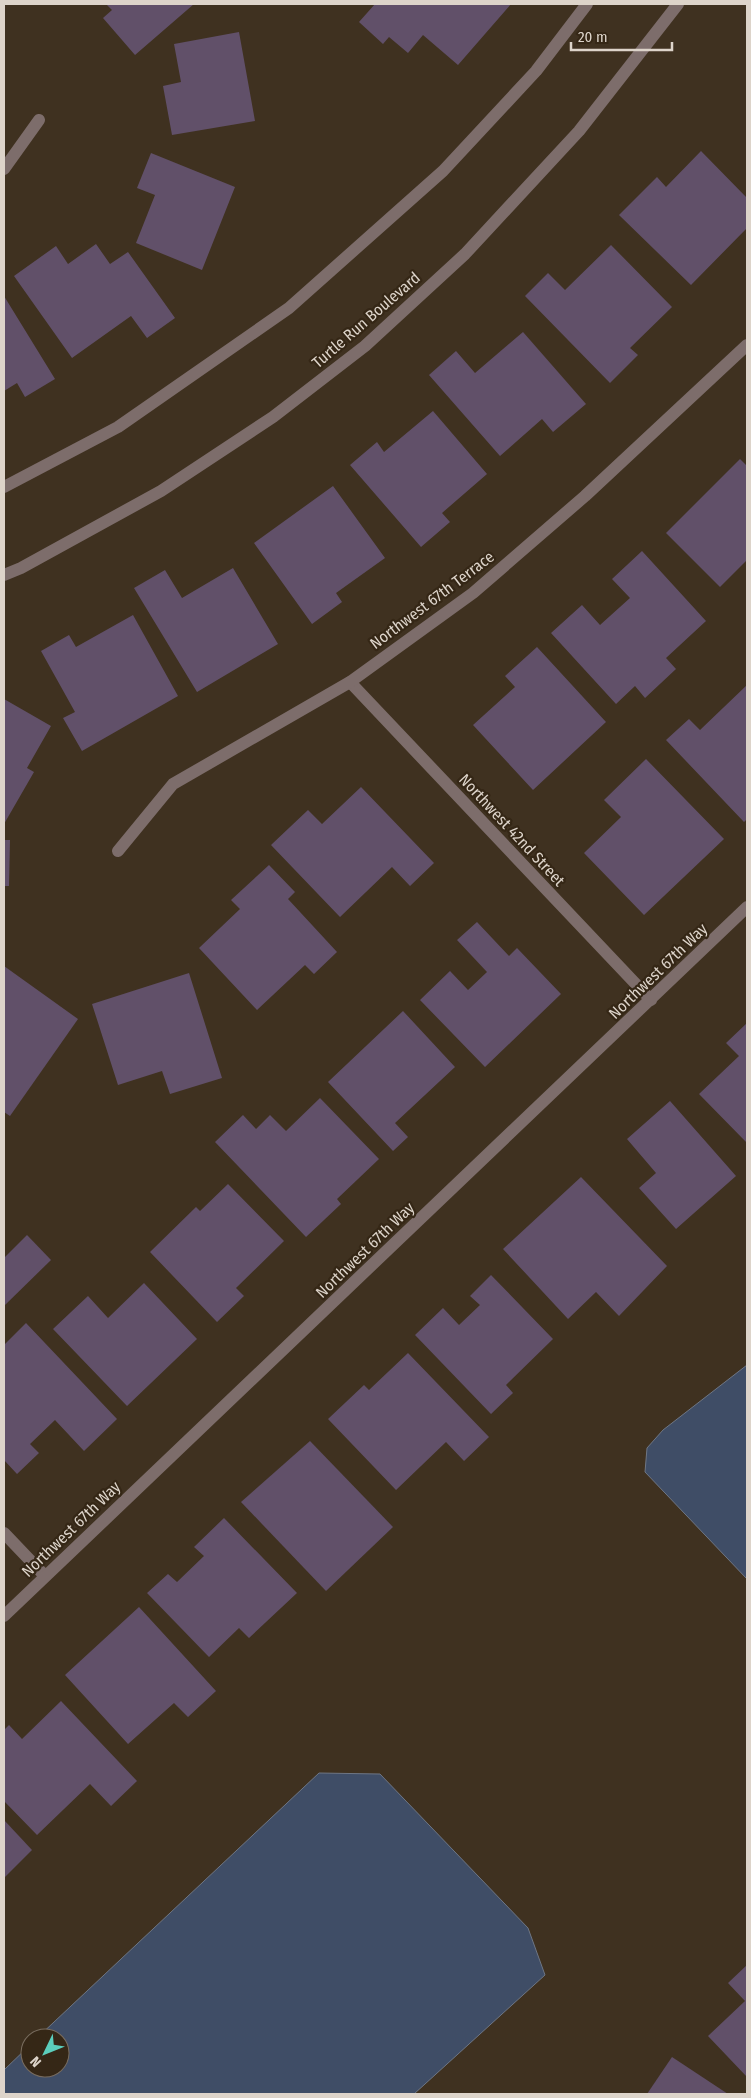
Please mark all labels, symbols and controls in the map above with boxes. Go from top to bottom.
scale bar [571,20,672,52]
text: 20 m [578,28,608,46]
street label: Turtle Run Boulevard [308,268,424,372]
street label: Northwest 67th Terrace [366,547,498,653]
street label: Northwest 42nd Street [455,770,569,891]
street label: Northwest 67th Way [605,919,712,1023]
street label: Northwest 67th Way [312,1198,419,1302]
street label: Northwest 67th Way [18,1477,125,1581]
north arrow [20,2028,70,2078]
text: N [27,2053,45,2070]

